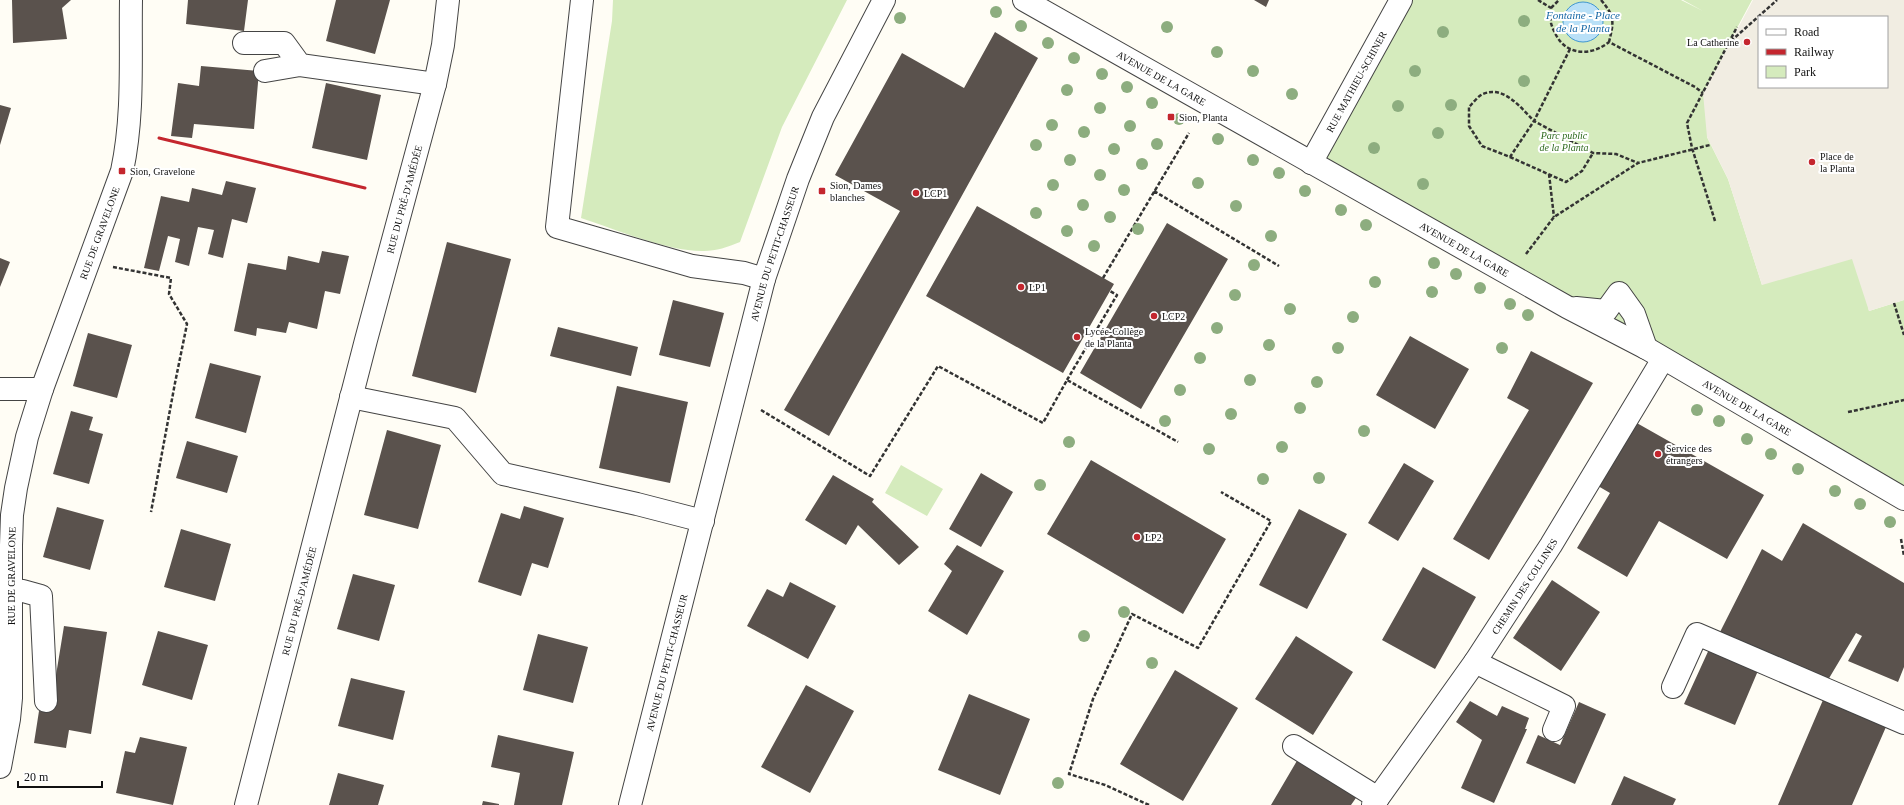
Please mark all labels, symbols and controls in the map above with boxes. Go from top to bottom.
water label: Fontaine - Place de la Planta [1545,9,1620,34]
legend [1758,16,1888,88]
text: Road [1794,25,1819,39]
street label: RUE MATHIEU-SCHINER [1324,29,1388,134]
place label: La Catherine [1687,37,1740,48]
marker: La Catherine [1742,37,1752,47]
text: Railway [1794,45,1834,59]
street label: AVENUE DE LA GARE [1115,48,1208,107]
text: Park [1794,65,1816,79]
marker: Sion, Planta [1166,112,1176,122]
place label: Sion, Planta [1179,112,1228,123]
park label: Parc public de la Planta [1540,130,1588,153]
street label: RUE DU PRÉ-D'AMÉDÉE [384,144,424,255]
place label: Place de la Planta [1820,151,1855,174]
marker: Place de la Planta [1807,157,1817,167]
marker: Sion, Gravelone [117,166,127,176]
place label: Sion, Gravelone [130,166,196,177]
place label: Sion, Dames blanches [830,180,881,203]
street label: AVENUE DU PETIT-CHASSEUR [748,184,801,322]
street label: RUE DE GRAVELONE [77,185,121,281]
marker: Sion, Dames blanches [817,186,827,196]
marker: LCP1 [911,188,921,198]
place label: LCP1 [924,188,947,199]
street label: AVENUE DE LA GARE [1418,219,1511,279]
marker: LP1 [1016,282,1026,292]
place label: LP1 [1029,282,1046,293]
marker: LCP2 [1149,311,1159,321]
place label: LCP2 [1162,311,1185,322]
place label: Lycée-Collège de la Planta [1085,326,1144,349]
marker: Lycée-Collège de la Planta [1072,332,1082,342]
street label: AVENUE DE LA GARE [1701,377,1793,437]
place label: Service des étrangers [1666,443,1712,466]
marker: Service des étrangers [1653,449,1663,459]
street label: RUE DE GRAVELONE [5,527,17,625]
marker: LP2 [1132,532,1142,542]
place label: LP2 [1145,532,1162,543]
street label: CHEMIN DES COLLINES [1489,536,1559,636]
street label: RUE DU PRÉ-D'AMÉDÉE [279,545,318,656]
street label: AVENUE DU PETIT-CHASSEUR [644,592,689,732]
scale bar [18,763,102,789]
text: 20 m [24,770,49,784]

